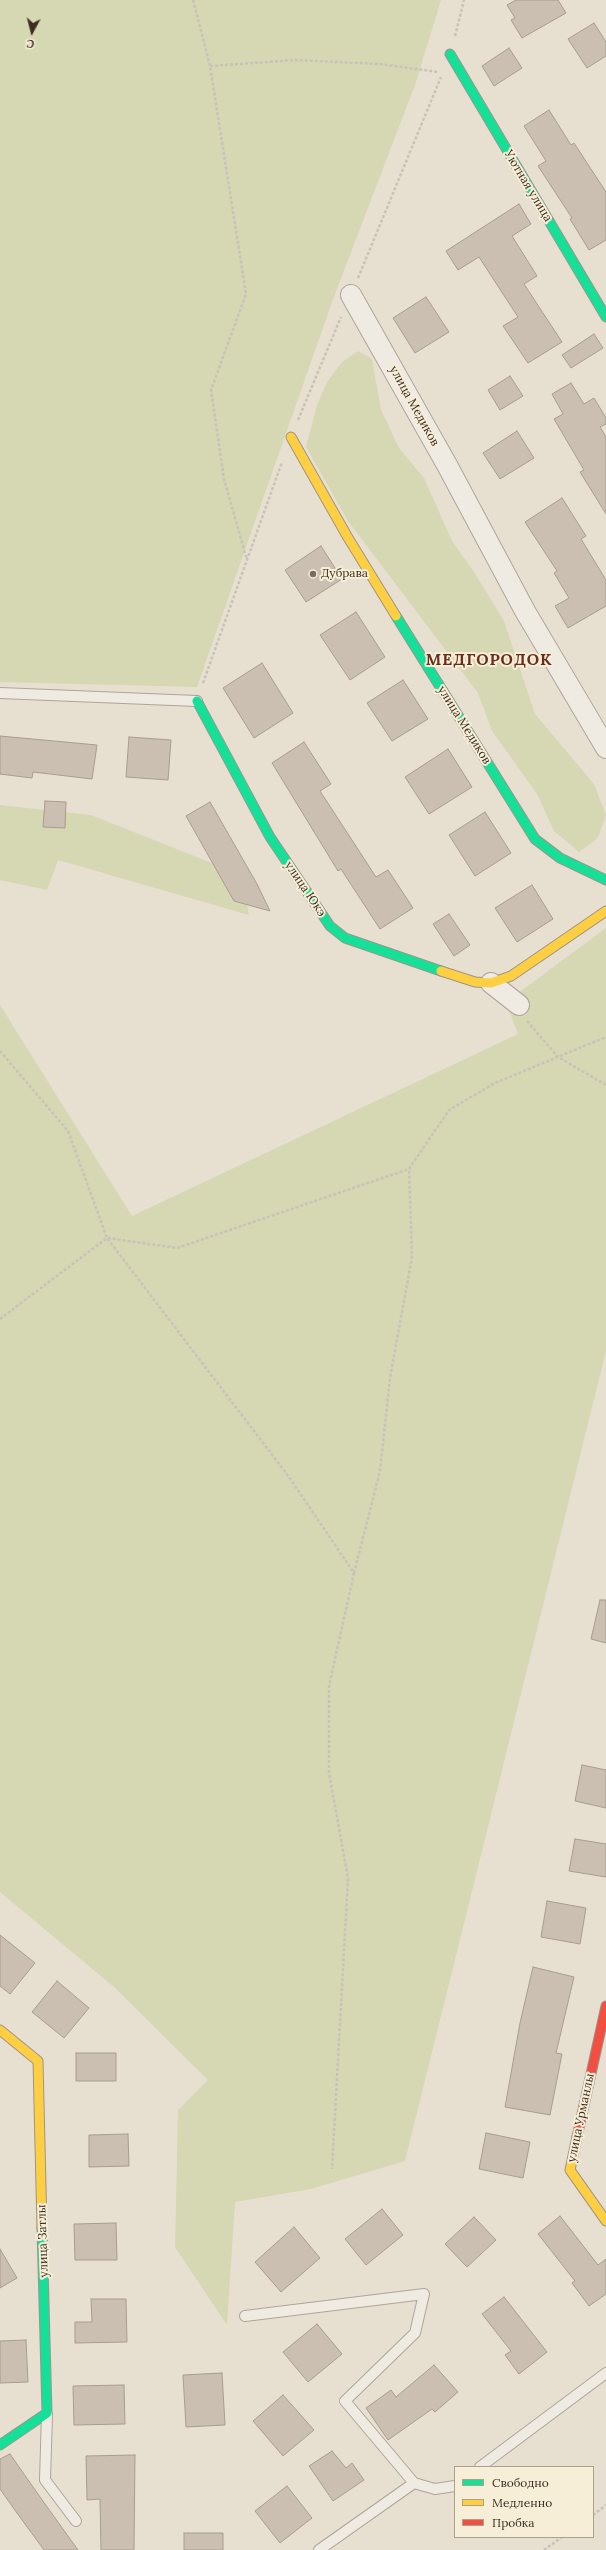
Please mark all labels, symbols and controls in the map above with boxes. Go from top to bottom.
north arrow [12,12,52,52]
text: С [26,37,35,51]
street label: Уютная улица [501,148,555,224]
street label: улица Медиков [386,363,442,449]
place label: Дубрава [321,567,368,581]
marker: Дубрава [308,569,318,579]
district label: МЕДГОРОДОК [426,650,552,670]
street label: улица Медиков [434,683,494,767]
street label: улица Юкэ [281,859,329,919]
street label: улица Урманлы [565,2072,597,2164]
street label: улица Затлы [35,2204,51,2278]
legend [454,2466,594,2538]
text: Свободно [492,2475,549,2490]
text: Медленно [492,2495,552,2510]
text: Пробка [492,2515,534,2530]

